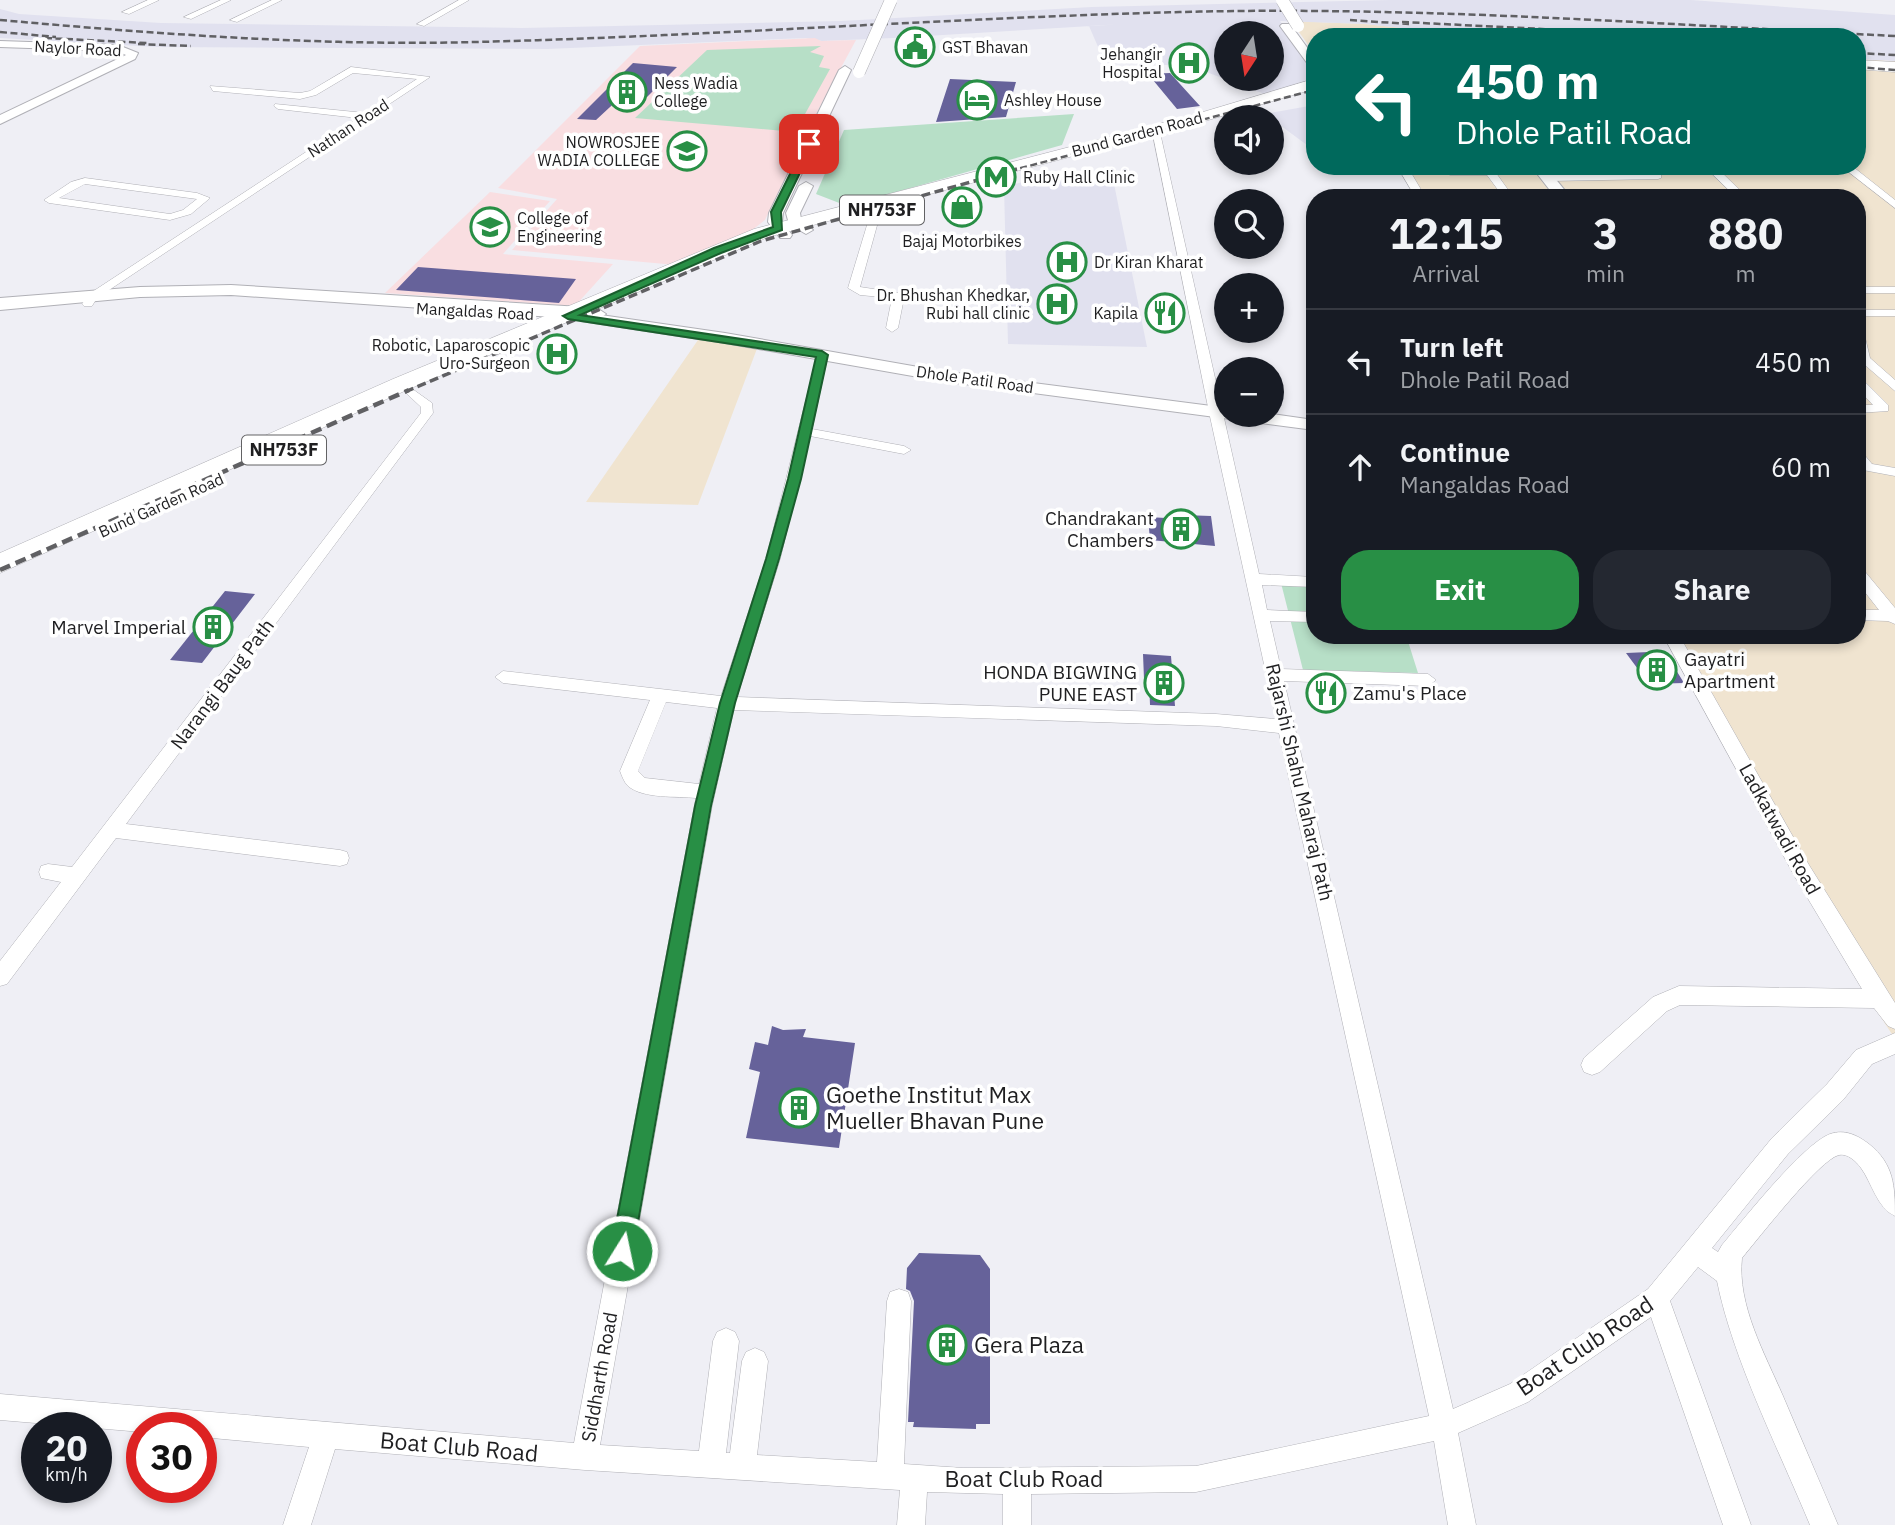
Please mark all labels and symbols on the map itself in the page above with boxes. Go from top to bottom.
north arrow [1214,21,1284,91]
public building icon: GST Bhavan [894,26,936,68]
street label: Naylor Road [34,36,122,60]
place label: GST Bhavan [942,37,1028,57]
hospital icon: Jehangir Hospital [1168,42,1210,84]
place label: Jehangir Hospital [1100,44,1162,82]
building icon: Ness Wadia College [606,71,648,113]
place label: Ness Wadia College [654,73,738,111]
hotel icon: Ashley House [956,79,998,121]
place label: Ashley House [1004,90,1102,110]
street label: Nathan Road [304,94,392,162]
street label: Bund Garden Road [1069,107,1205,161]
pin [779,114,839,174]
school or university icon: NOWROSJEE WADIA COLLEGE [666,130,708,172]
place label: NOWROSJEE WADIA COLLEGE [538,132,660,170]
metro station icon: Ruby Hall Clinic [975,156,1017,198]
place label: Ruby Hall Clinic [1023,167,1135,187]
shop icon: Bajaj Motorbikes [941,186,983,228]
road number: NH753F [840,196,924,224]
school or university icon: College of Engineering [469,206,511,248]
place label: College of Engineering [517,208,602,246]
place label: Bajaj Motorbikes [902,231,1022,251]
hospital icon: Dr Kiran Kharat [1046,241,1088,283]
place label: Dr Kiran Kharat [1094,252,1204,272]
hospital icon: Dr. Bhushan Khedkar, Rubi hall clinic [1036,283,1078,325]
place label: Dr. Bhushan Khedkar, Rubi hall clinic [876,285,1030,323]
restaurant icon: Kapila [1144,292,1186,334]
street label: Mangaldas Road [416,298,534,324]
place label: Kapila [1093,303,1138,323]
hospital icon: Robotic, Laparoscopic Uro-Surgeon [536,333,578,375]
place label: Robotic, Laparoscopic Uro-Surgeon [372,335,530,373]
street label: Dhole Patil Road [915,361,1035,397]
road number: NH753F [242,436,326,464]
street label: Bund Garden Road [95,468,227,542]
place label: Chandrakant Chambers [1045,506,1154,552]
building icon: Chandrakant Chambers [1160,508,1202,550]
building icon: Marvel Imperial [192,606,234,648]
street label: Narangi Baug Path [165,614,279,754]
place label: Marvel Imperial [51,615,186,639]
place label: Gayatri Apartment [1684,647,1776,693]
building icon: Gayatri Apartment [1636,649,1678,691]
place label: HONDA BIGWING PUNE EAST [983,660,1137,706]
street label: Rajarshi Shahu Maharaj Path [1261,661,1339,903]
building icon: HONDA BIGWING PUNE EAST [1143,662,1185,704]
restaurant icon: Zamu's Place [1305,672,1347,714]
place label: Zamu's Place [1353,681,1467,705]
street label: Ladkatwadi Road [1734,759,1826,899]
place label: Goethe Institut Max Mueller Bhavan Pune [826,1079,1044,1135]
building icon: Goethe Institut Max Mueller Bhavan Pune [778,1087,820,1129]
position arrow [585,1214,659,1288]
street label: Boat Club Road [1510,1288,1659,1402]
street label: Siddharth Road [576,1310,622,1444]
building icon: Gera Plaza [926,1324,968,1366]
place label: Gera Plaza [974,1329,1084,1359]
speed limit sign: 30 [126,1412,217,1503]
street label: Boat Club Road [379,1424,540,1468]
street label: Boat Club Road [945,1463,1103,1493]

